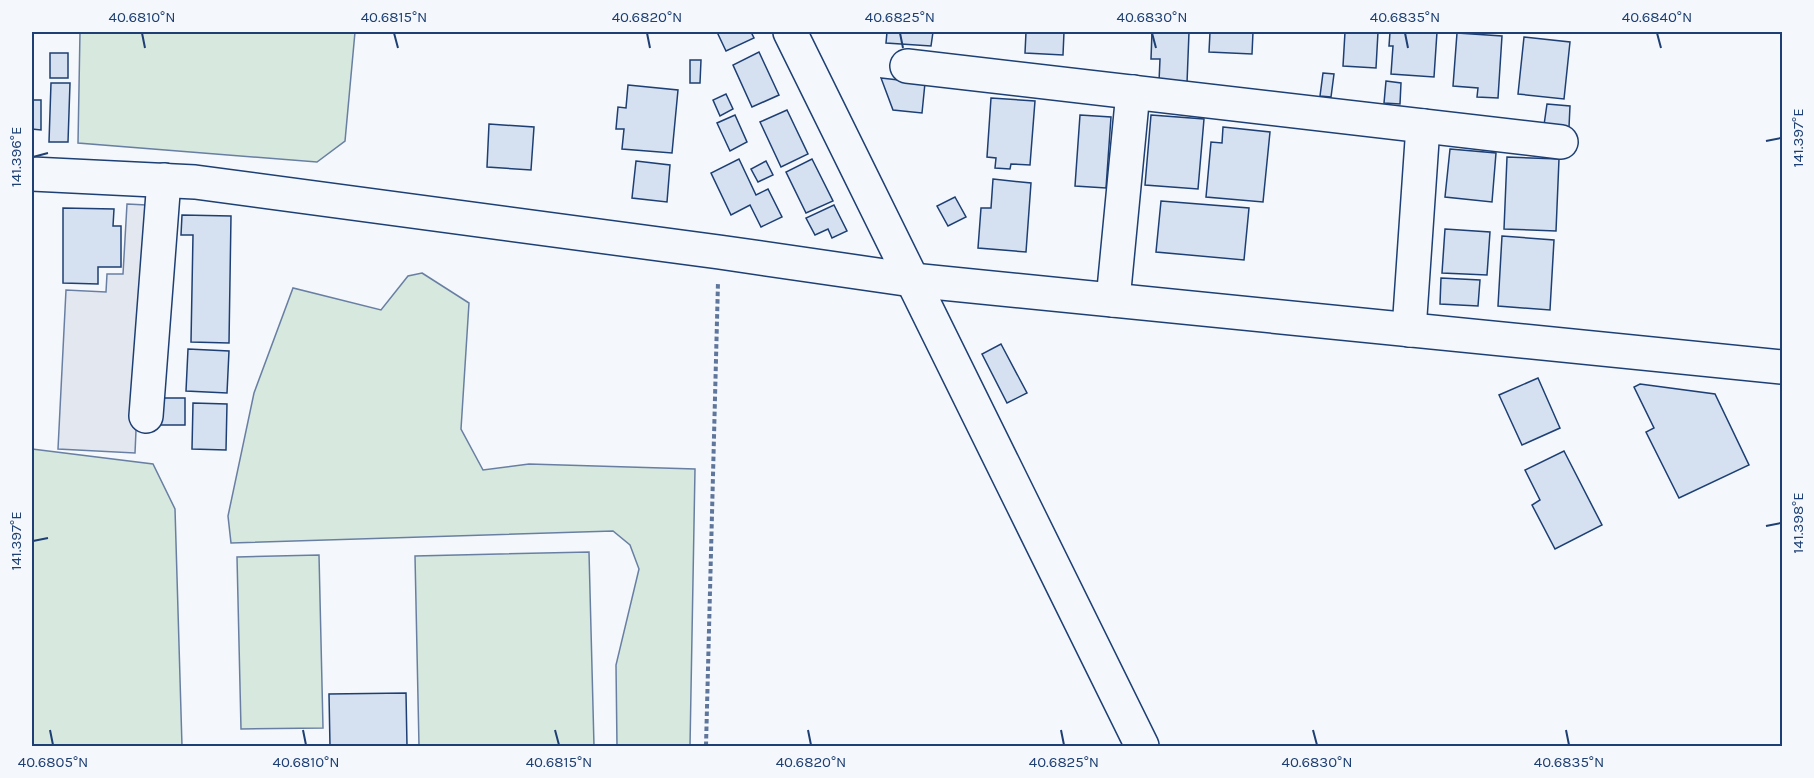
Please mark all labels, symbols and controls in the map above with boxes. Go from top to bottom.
text: 40.6810°N [109,8,176,26]
text: 40.6815°N [361,8,427,26]
text: 40.6820°N [612,8,682,26]
text: 40.6825°N [865,8,935,26]
text: 40.6830°N [1117,8,1187,26]
text: 40.6835°N [1370,8,1440,26]
text: 40.6840°N [1622,8,1692,26]
text: 141.397°E [1789,108,1807,168]
text: 141.396°E [7,127,25,187]
text: 141.398°E [1789,492,1807,554]
text: 141.397°E [7,511,25,571]
text: 40.6805°N [18,753,88,771]
text: 40.6810°N [273,753,340,771]
text: 40.6815°N [526,753,592,771]
text: 40.6820°N [776,753,846,771]
text: 40.6825°N [1029,753,1099,771]
text: 40.6830°N [1282,753,1352,771]
text: 40.6835°N [1534,753,1604,771]

